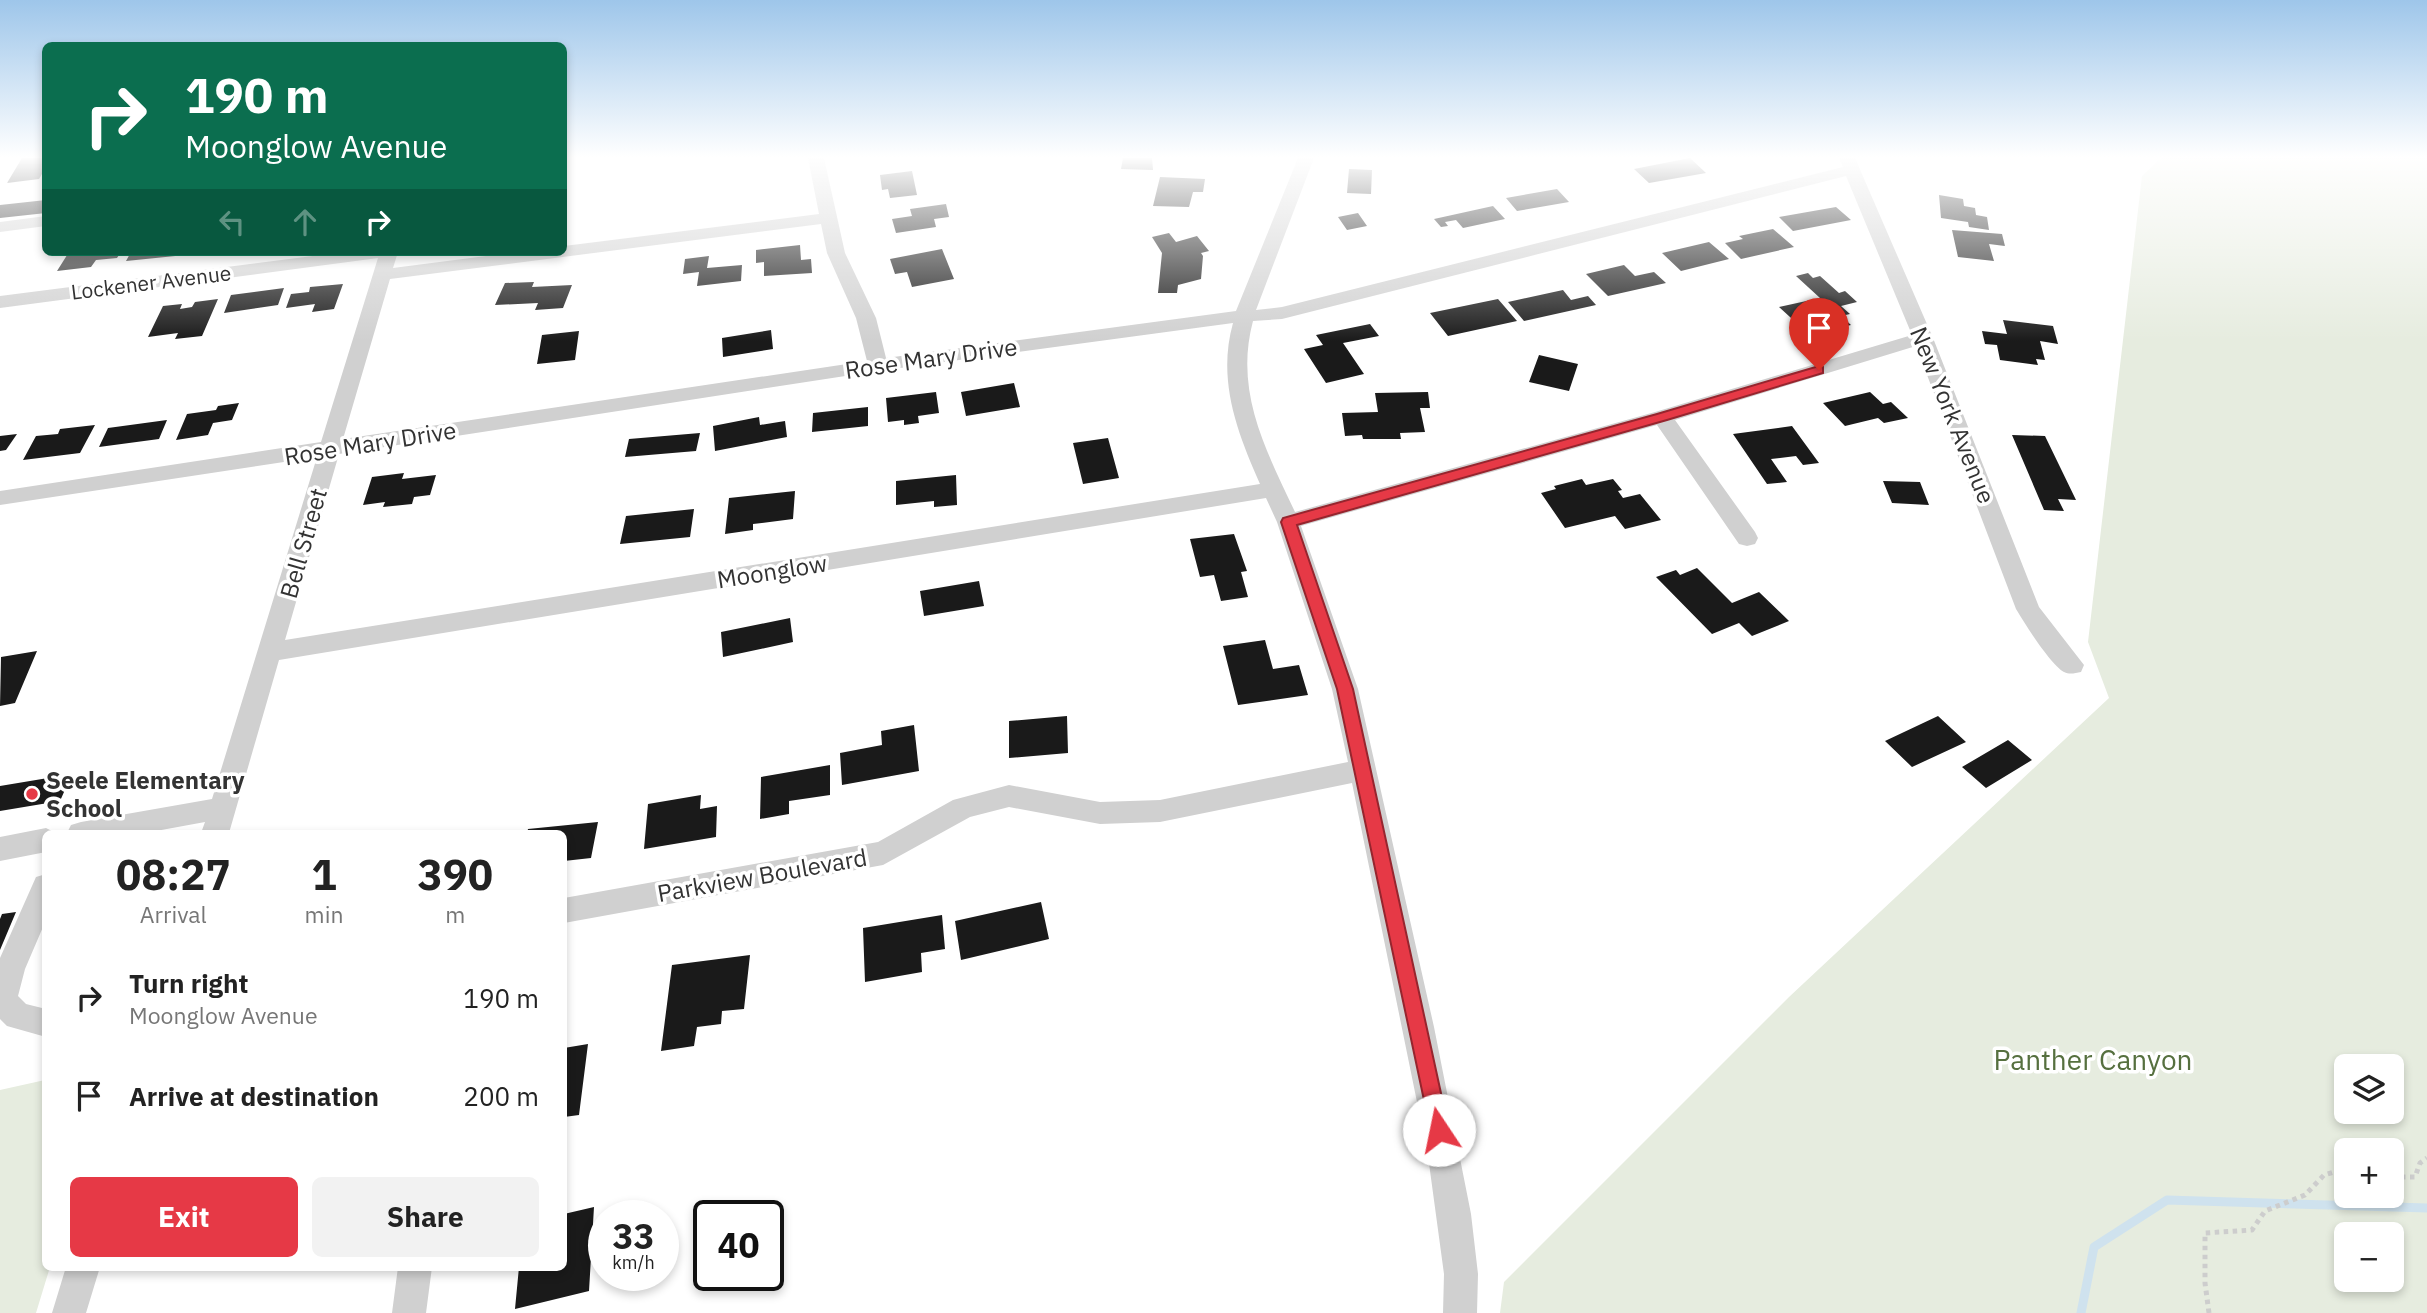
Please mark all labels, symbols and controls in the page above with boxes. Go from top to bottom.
text: 190 m [185,63,329,126]
icon: right [70,70,161,161]
text: Moonglow Avenue [185,125,447,167]
icon: left [213,203,251,241]
icon: ahead [286,203,324,241]
icon: right [359,203,397,241]
street label: Lockener Avenue [69,258,233,306]
pin [1789,298,1849,370]
icon: arrive [1800,309,1838,347]
street label: New York Avenue [1903,322,2003,508]
street label: Rose Mary Drive [843,330,1019,386]
street label: Rose Mary Drive [282,414,458,472]
street label: Bell Street [272,484,334,602]
street label: Moonglow [715,547,829,595]
place label: Seele Elementary School [46,764,245,824]
marker: Seele Elementary School [24,786,40,802]
street label: Parkview Boulevard [655,841,869,909]
text: 08:27 [116,847,231,902]
text: 1 [311,847,337,902]
text: 390 [417,847,493,902]
text: Arrival [140,899,207,929]
text: min [305,899,343,929]
text: m [445,899,465,929]
text: Turn right [129,966,248,1000]
icon: right [70,979,108,1017]
text: 190 m [463,981,539,1015]
text: Moonglow Avenue [129,1000,318,1030]
park label: Panther Canyon [1994,1041,2192,1078]
map controls [2334,1054,2404,1292]
button: layers [2334,1054,2404,1124]
icon: arrive [70,1077,108,1115]
text: Arrive at destination [129,1079,379,1113]
text: 200 m [463,1079,539,1113]
position arrow [1402,1093,1476,1167]
button: + [2334,1138,2404,1208]
button: Exit [70,1177,298,1257]
button: Share [312,1177,539,1257]
speed limit sign: 40 [693,1200,784,1291]
text: 33 [612,1213,655,1259]
button: − [2334,1222,2404,1292]
text: km/h [612,1251,655,1274]

